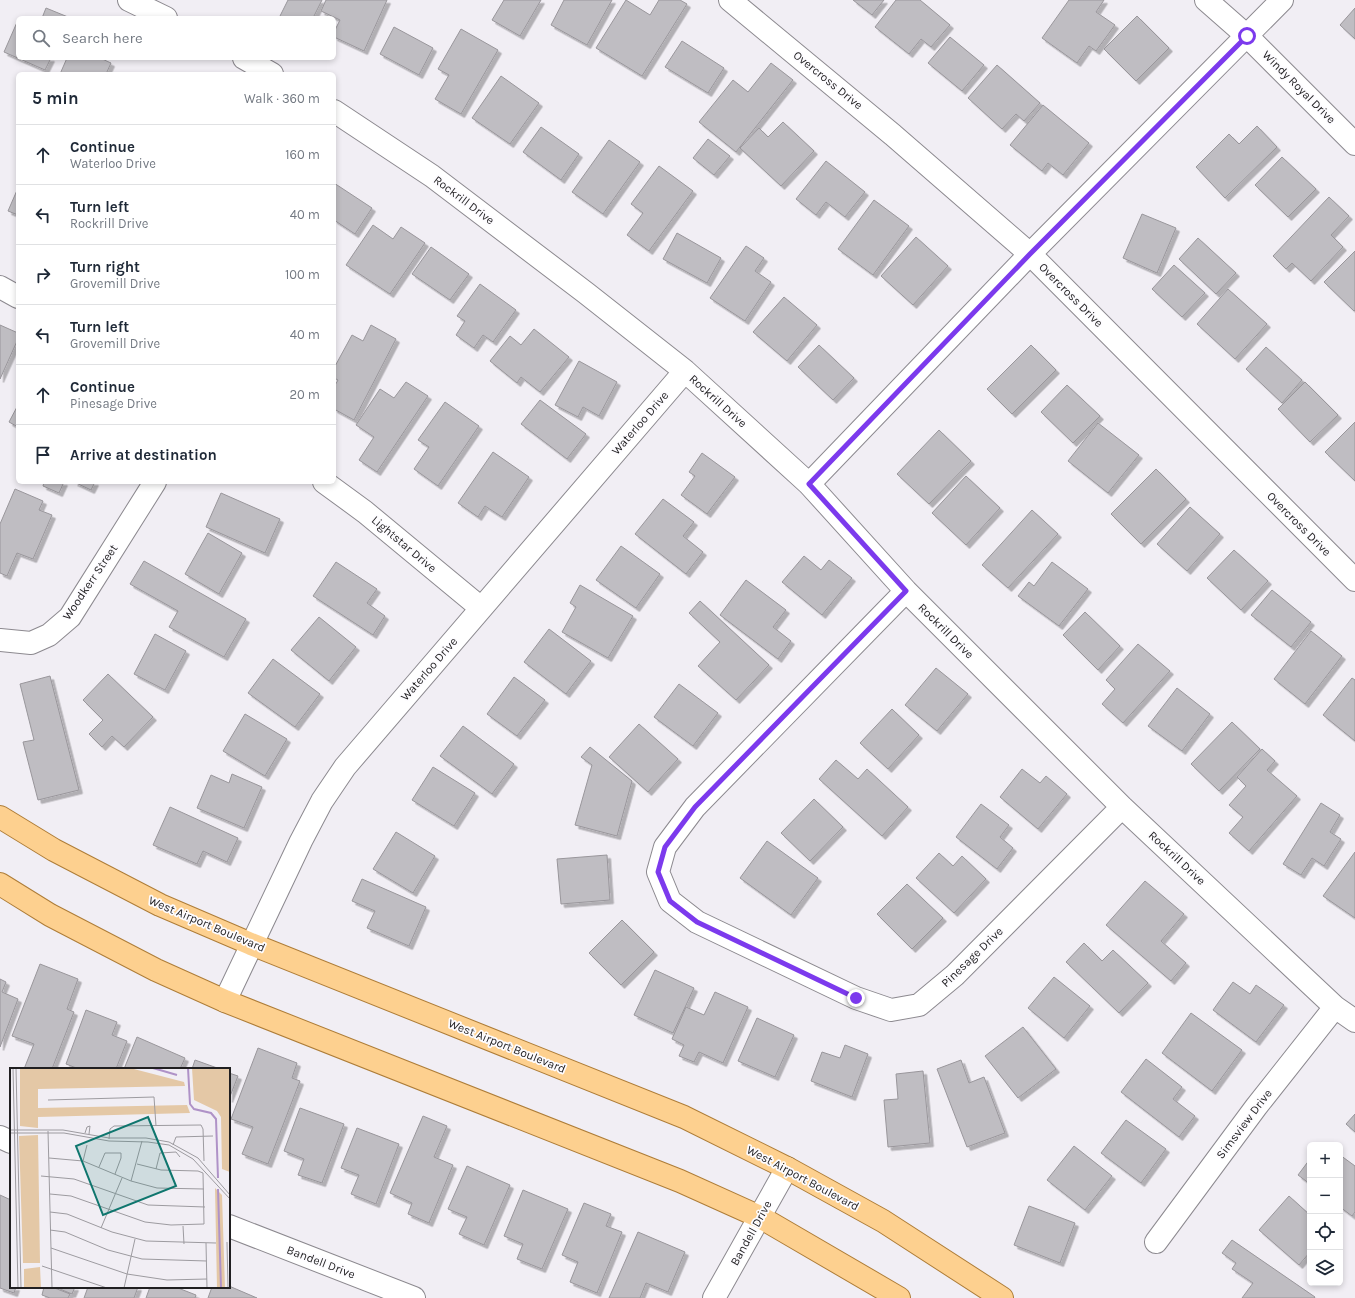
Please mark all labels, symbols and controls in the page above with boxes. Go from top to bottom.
search box [16,16,336,60]
icon: search [30,27,52,49]
route start [1238,27,1256,45]
text: Search here [62,29,143,47]
street label: Overcross Drive [791,48,865,112]
street label: Windy Royal Drive [1260,48,1338,126]
text: 5 min [32,88,79,108]
text: Walk · 360 m [244,91,320,106]
text: Continue [70,138,135,156]
icon: ahead [32,144,54,166]
text: 160 m [285,147,320,162]
text: Waterloo Drive [70,156,156,171]
street label: Rockrill Drive [431,173,497,227]
text: Turn left [70,198,129,216]
icon: left [32,204,54,226]
text: 40 m [290,207,320,222]
text: Rockrill Drive [70,216,148,231]
text: Turn right [70,258,140,276]
street label: Overcross Drive [1036,260,1106,330]
icon: right [32,264,54,286]
text: 100 m [285,267,320,282]
text: Grovemill Drive [70,276,160,291]
text: Turn left [70,318,129,336]
icon: left [32,324,54,346]
text: 40 m [290,327,320,342]
text: Grovemill Drive [70,336,160,351]
street label: Rockrill Drive [686,372,750,430]
text: Continue [70,378,135,396]
icon: ahead [32,384,54,406]
text: 20 m [290,387,320,402]
street label: Waterloo Drive [609,388,671,458]
text: Pinesage Drive [70,396,157,411]
icon: arrive [32,444,54,466]
text: Arrive at destination [70,446,217,464]
street label: Overcross Drive [1264,489,1334,559]
street label: Lightstar Drive [369,513,439,575]
street label: Woodkerr Street [60,541,121,622]
street label: Rockrill Drive [915,600,977,662]
street label: Waterloo Drive [398,634,460,704]
street label: Rockrill Drive [1146,828,1208,888]
street label: West Airport Boulevard [147,893,267,955]
street label: Pinesage Drive [938,924,1006,990]
route end [847,989,865,1007]
street label: West Airport Boulevard [446,1016,568,1076]
inset map [10,1068,230,1288]
street label: Simsview Drive [1213,1086,1275,1162]
street label: West Airport Boulevard [744,1142,862,1214]
map controls [1307,1142,1343,1286]
button: + [1307,1142,1343,1178]
button: − [1307,1178,1343,1214]
street label: Bandell Drive [727,1198,775,1268]
button: locate [1307,1214,1343,1250]
street label: Bandell Drive [285,1243,357,1281]
button: layers [1307,1250,1343,1286]

